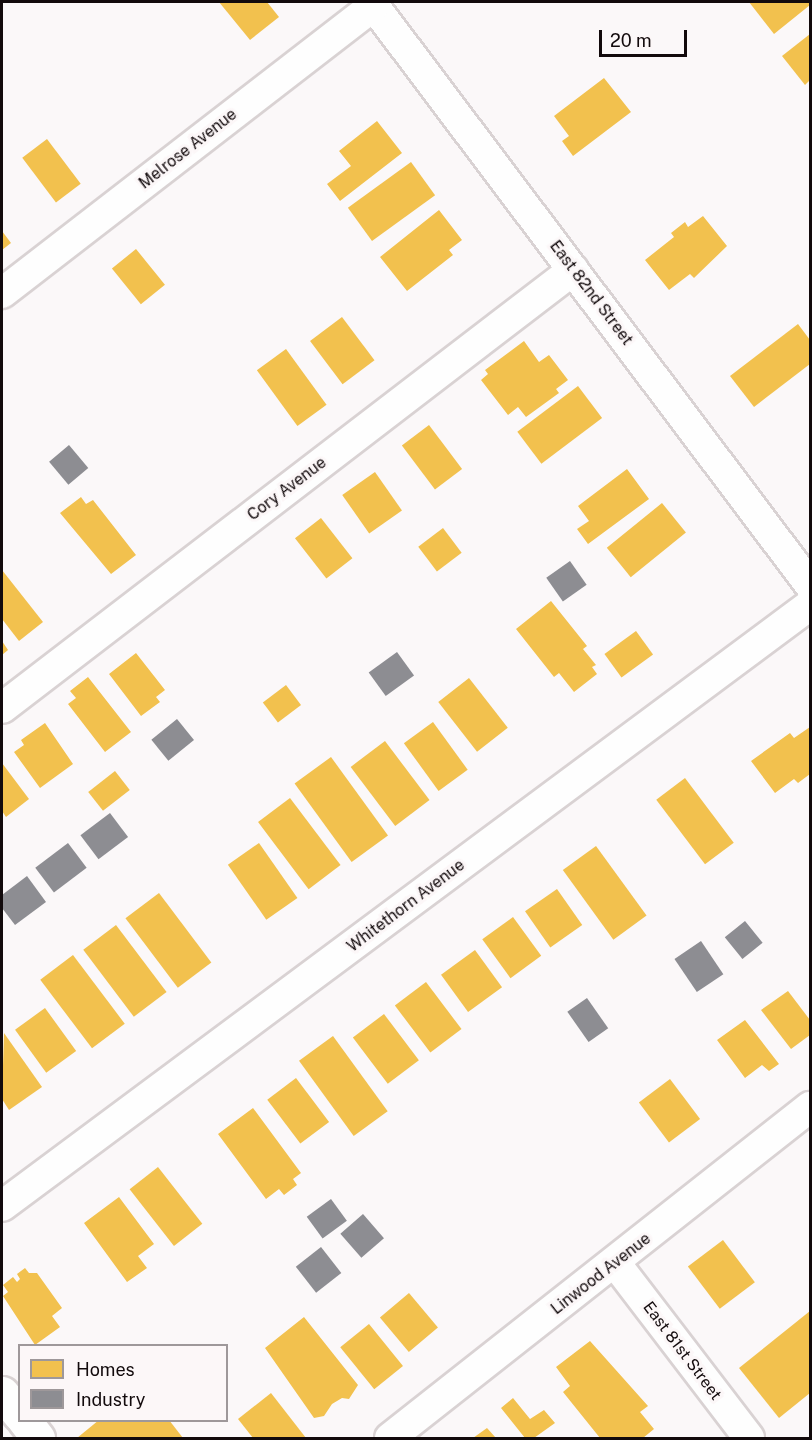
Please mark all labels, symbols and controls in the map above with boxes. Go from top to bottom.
scale bar [602,18,690,56]
text: 20 m [610,30,652,51]
street label: Melrose Avenue [135,105,241,193]
street label: East 82nd Street [545,237,637,349]
street label: Cory Avenue [244,453,330,525]
street label: Whitethorn Avenue [344,856,468,956]
street label: Linwood Avenue [547,1229,655,1319]
street label: East 81st Street [639,1298,725,1404]
legend [18,1344,228,1422]
text: Homes [76,1359,135,1380]
text: Industry [76,1389,145,1410]

